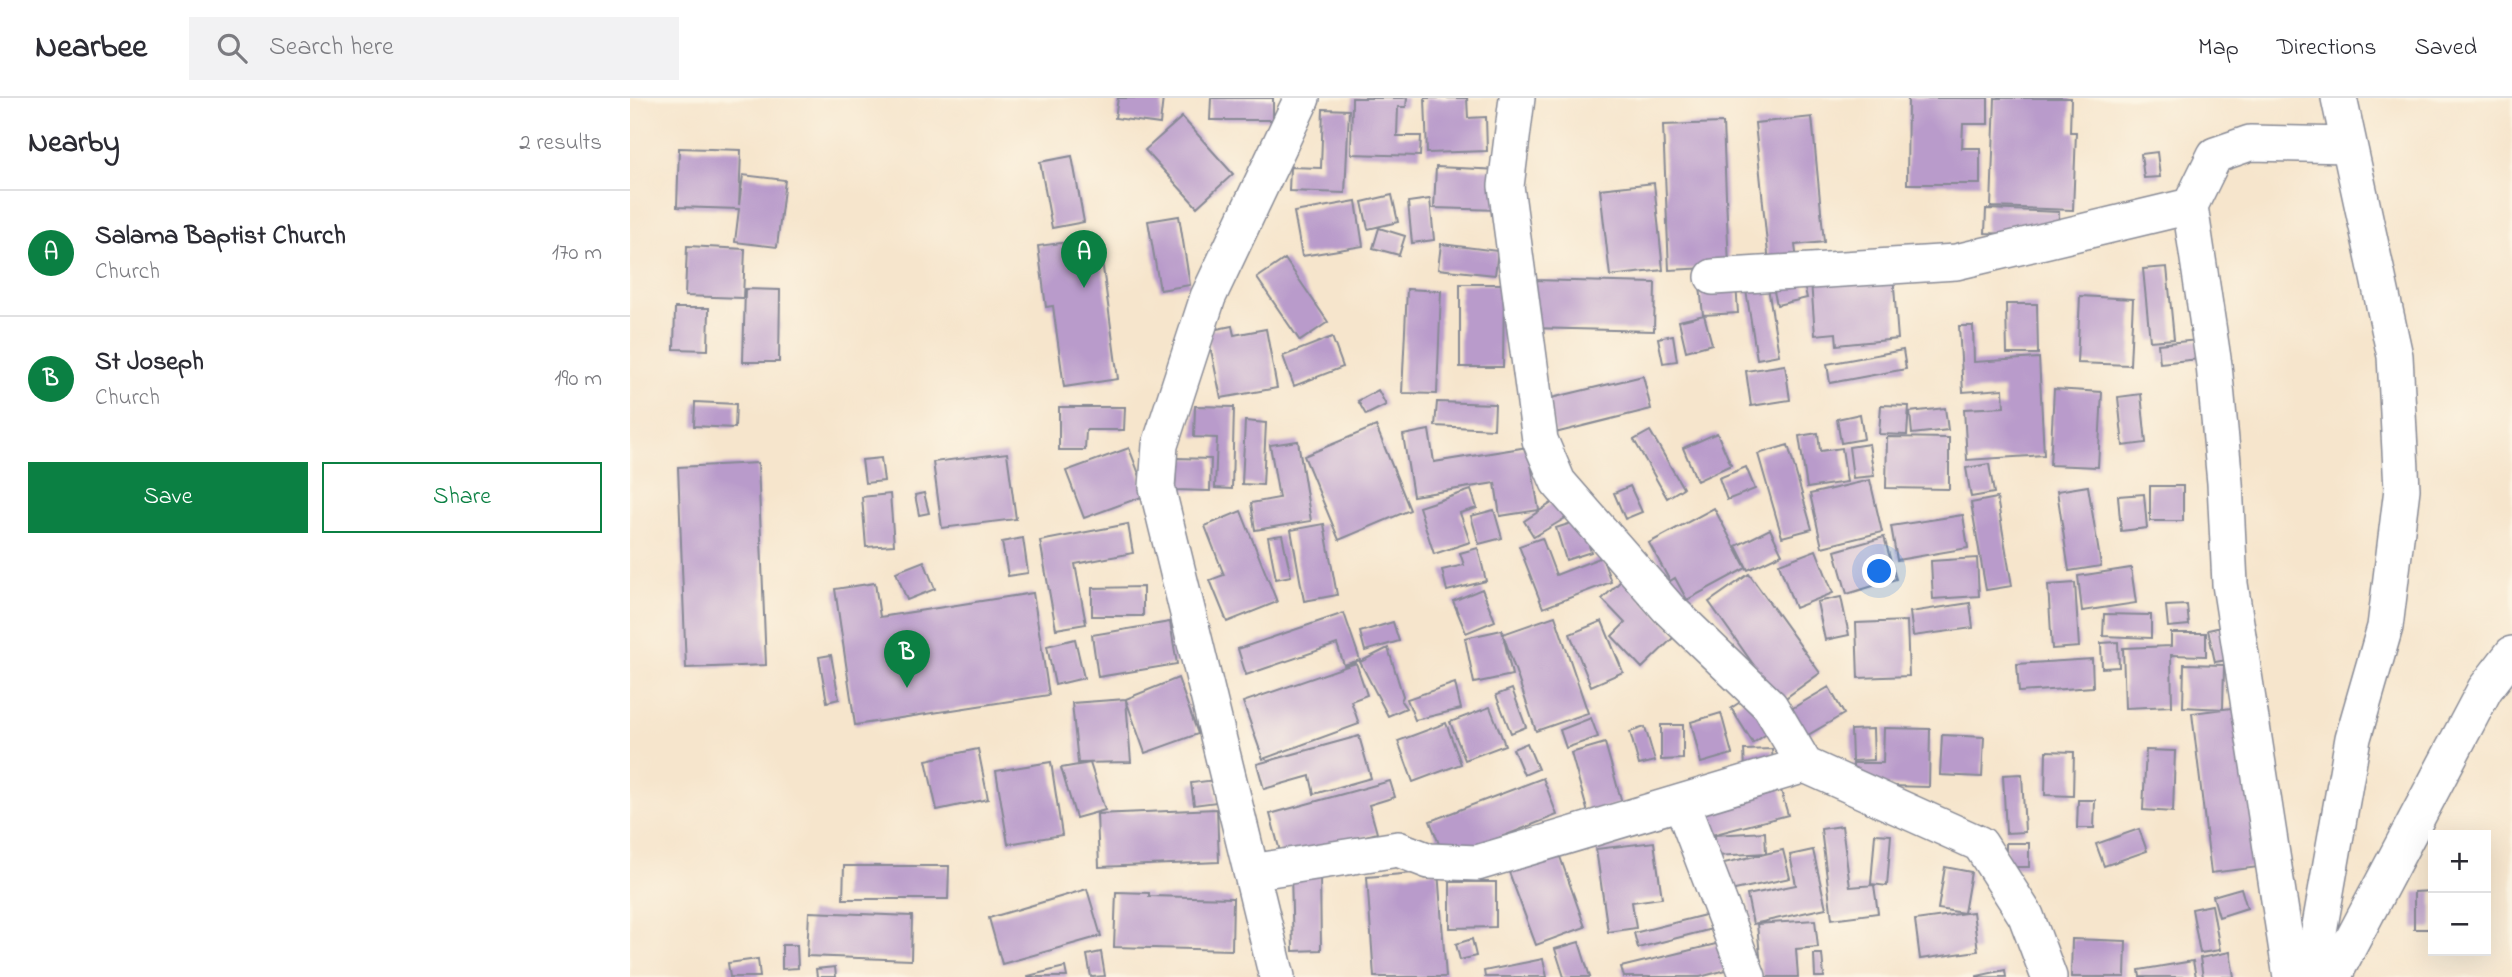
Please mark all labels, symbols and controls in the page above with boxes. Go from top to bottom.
search box [189,17,679,80]
text: Nearbee [35,24,147,72]
icon: search [213,29,251,67]
text: Search here [269,29,394,67]
text: Map [2198,31,2239,66]
text: Directions [2277,31,2376,66]
text: Saved [2414,31,2477,66]
text: Nearby [28,122,120,166]
text: 2 results [519,127,602,160]
text: Salama Baptist Church [95,218,346,256]
pin: A [1061,230,1107,288]
text: A [44,237,58,270]
text: 170 m [552,237,602,270]
text: Church [95,256,160,289]
text: St Joseph [95,344,204,382]
text: B [43,363,59,396]
text: 190 m [554,363,602,396]
text: Church [95,382,160,415]
button: Save [28,462,308,533]
button: Share [322,462,602,533]
your location [1862,554,1896,588]
pin: B [884,630,930,688]
map controls [2428,830,2491,956]
button: + [2428,830,2491,893]
button: − [2428,893,2491,956]

